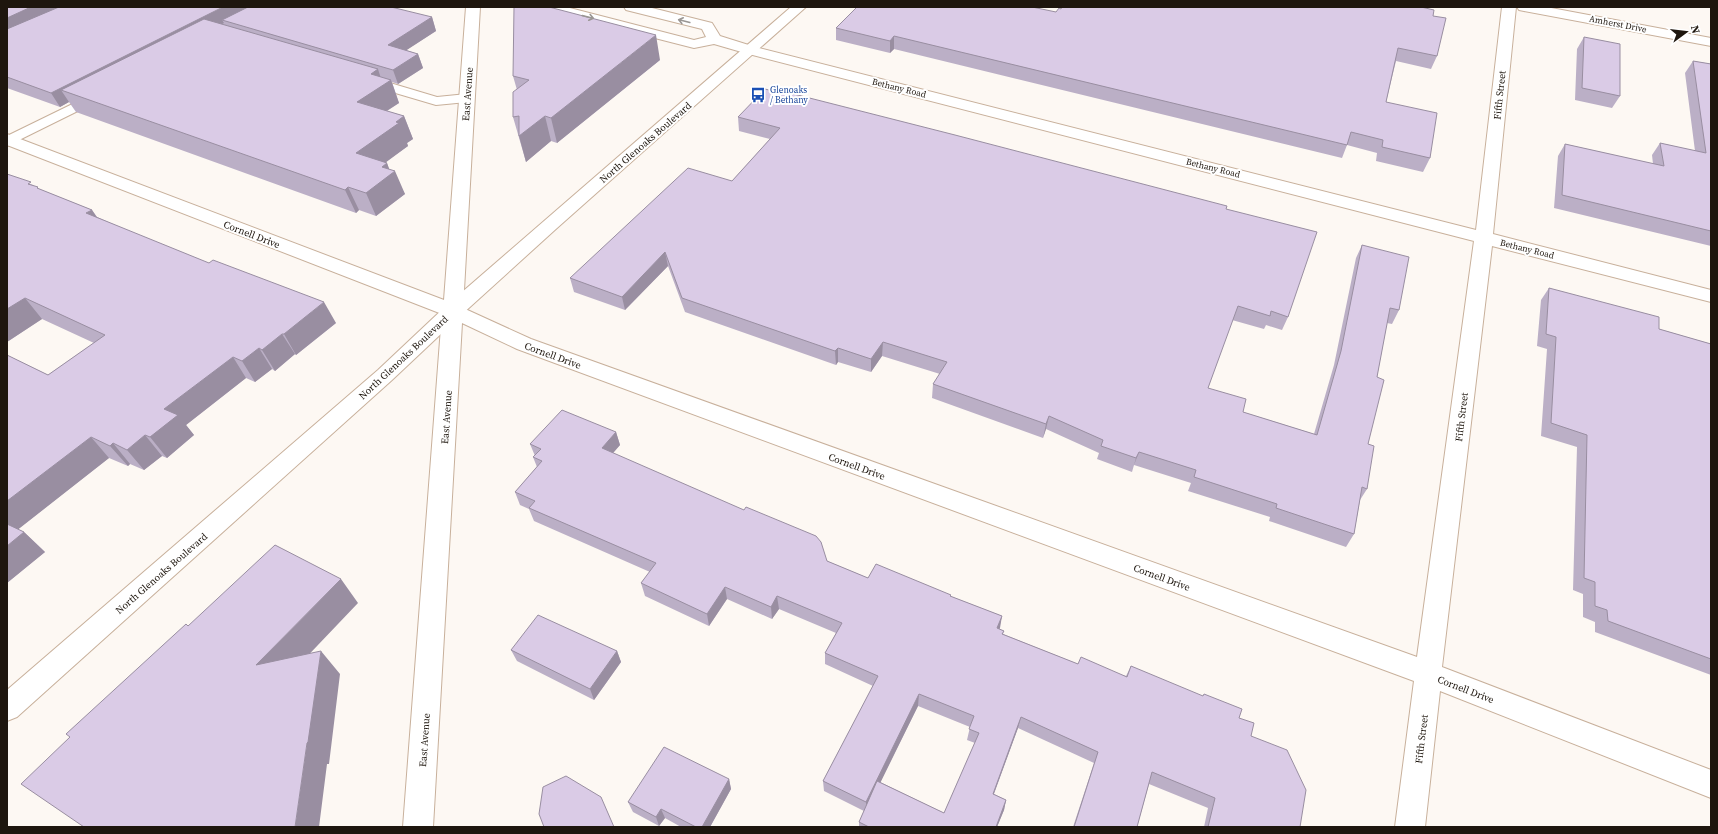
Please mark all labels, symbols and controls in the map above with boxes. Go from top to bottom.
north arrow [1666,12,1706,52]
street label: Amherst Drive [1588,13,1648,36]
one-way arrow [581,14,594,21]
one-way arrow [678,16,691,24]
text: N [1687,24,1703,35]
street label: East Avenue [459,67,476,121]
street label: Fifth Street [1490,69,1509,120]
street label: Bethany Road [871,75,927,101]
place label: Glenoaks / Bethany [770,84,808,106]
bus stop icon: Glenoaks / Bethany [749,86,767,104]
street label: North Glenoaks Boulevard [597,99,694,186]
street label: Bethany Road [1185,155,1241,181]
street label: Cornell Drive [222,218,282,251]
street label: Bethany Road [1499,236,1555,262]
street label: North Glenoaks Boulevard [356,312,451,402]
street label: Cornell Drive [523,339,583,372]
street label: East Avenue [438,390,455,444]
street label: Fifth Street [1452,391,1471,442]
street label: Cornell Drive [827,450,887,483]
street label: North Glenoaks Boulevard [113,530,210,617]
street label: Cornell Drive [1132,561,1192,594]
street label: Cornell Drive [1436,673,1496,706]
street label: East Avenue [416,713,433,767]
street label: Fifth Street [1412,713,1431,764]

